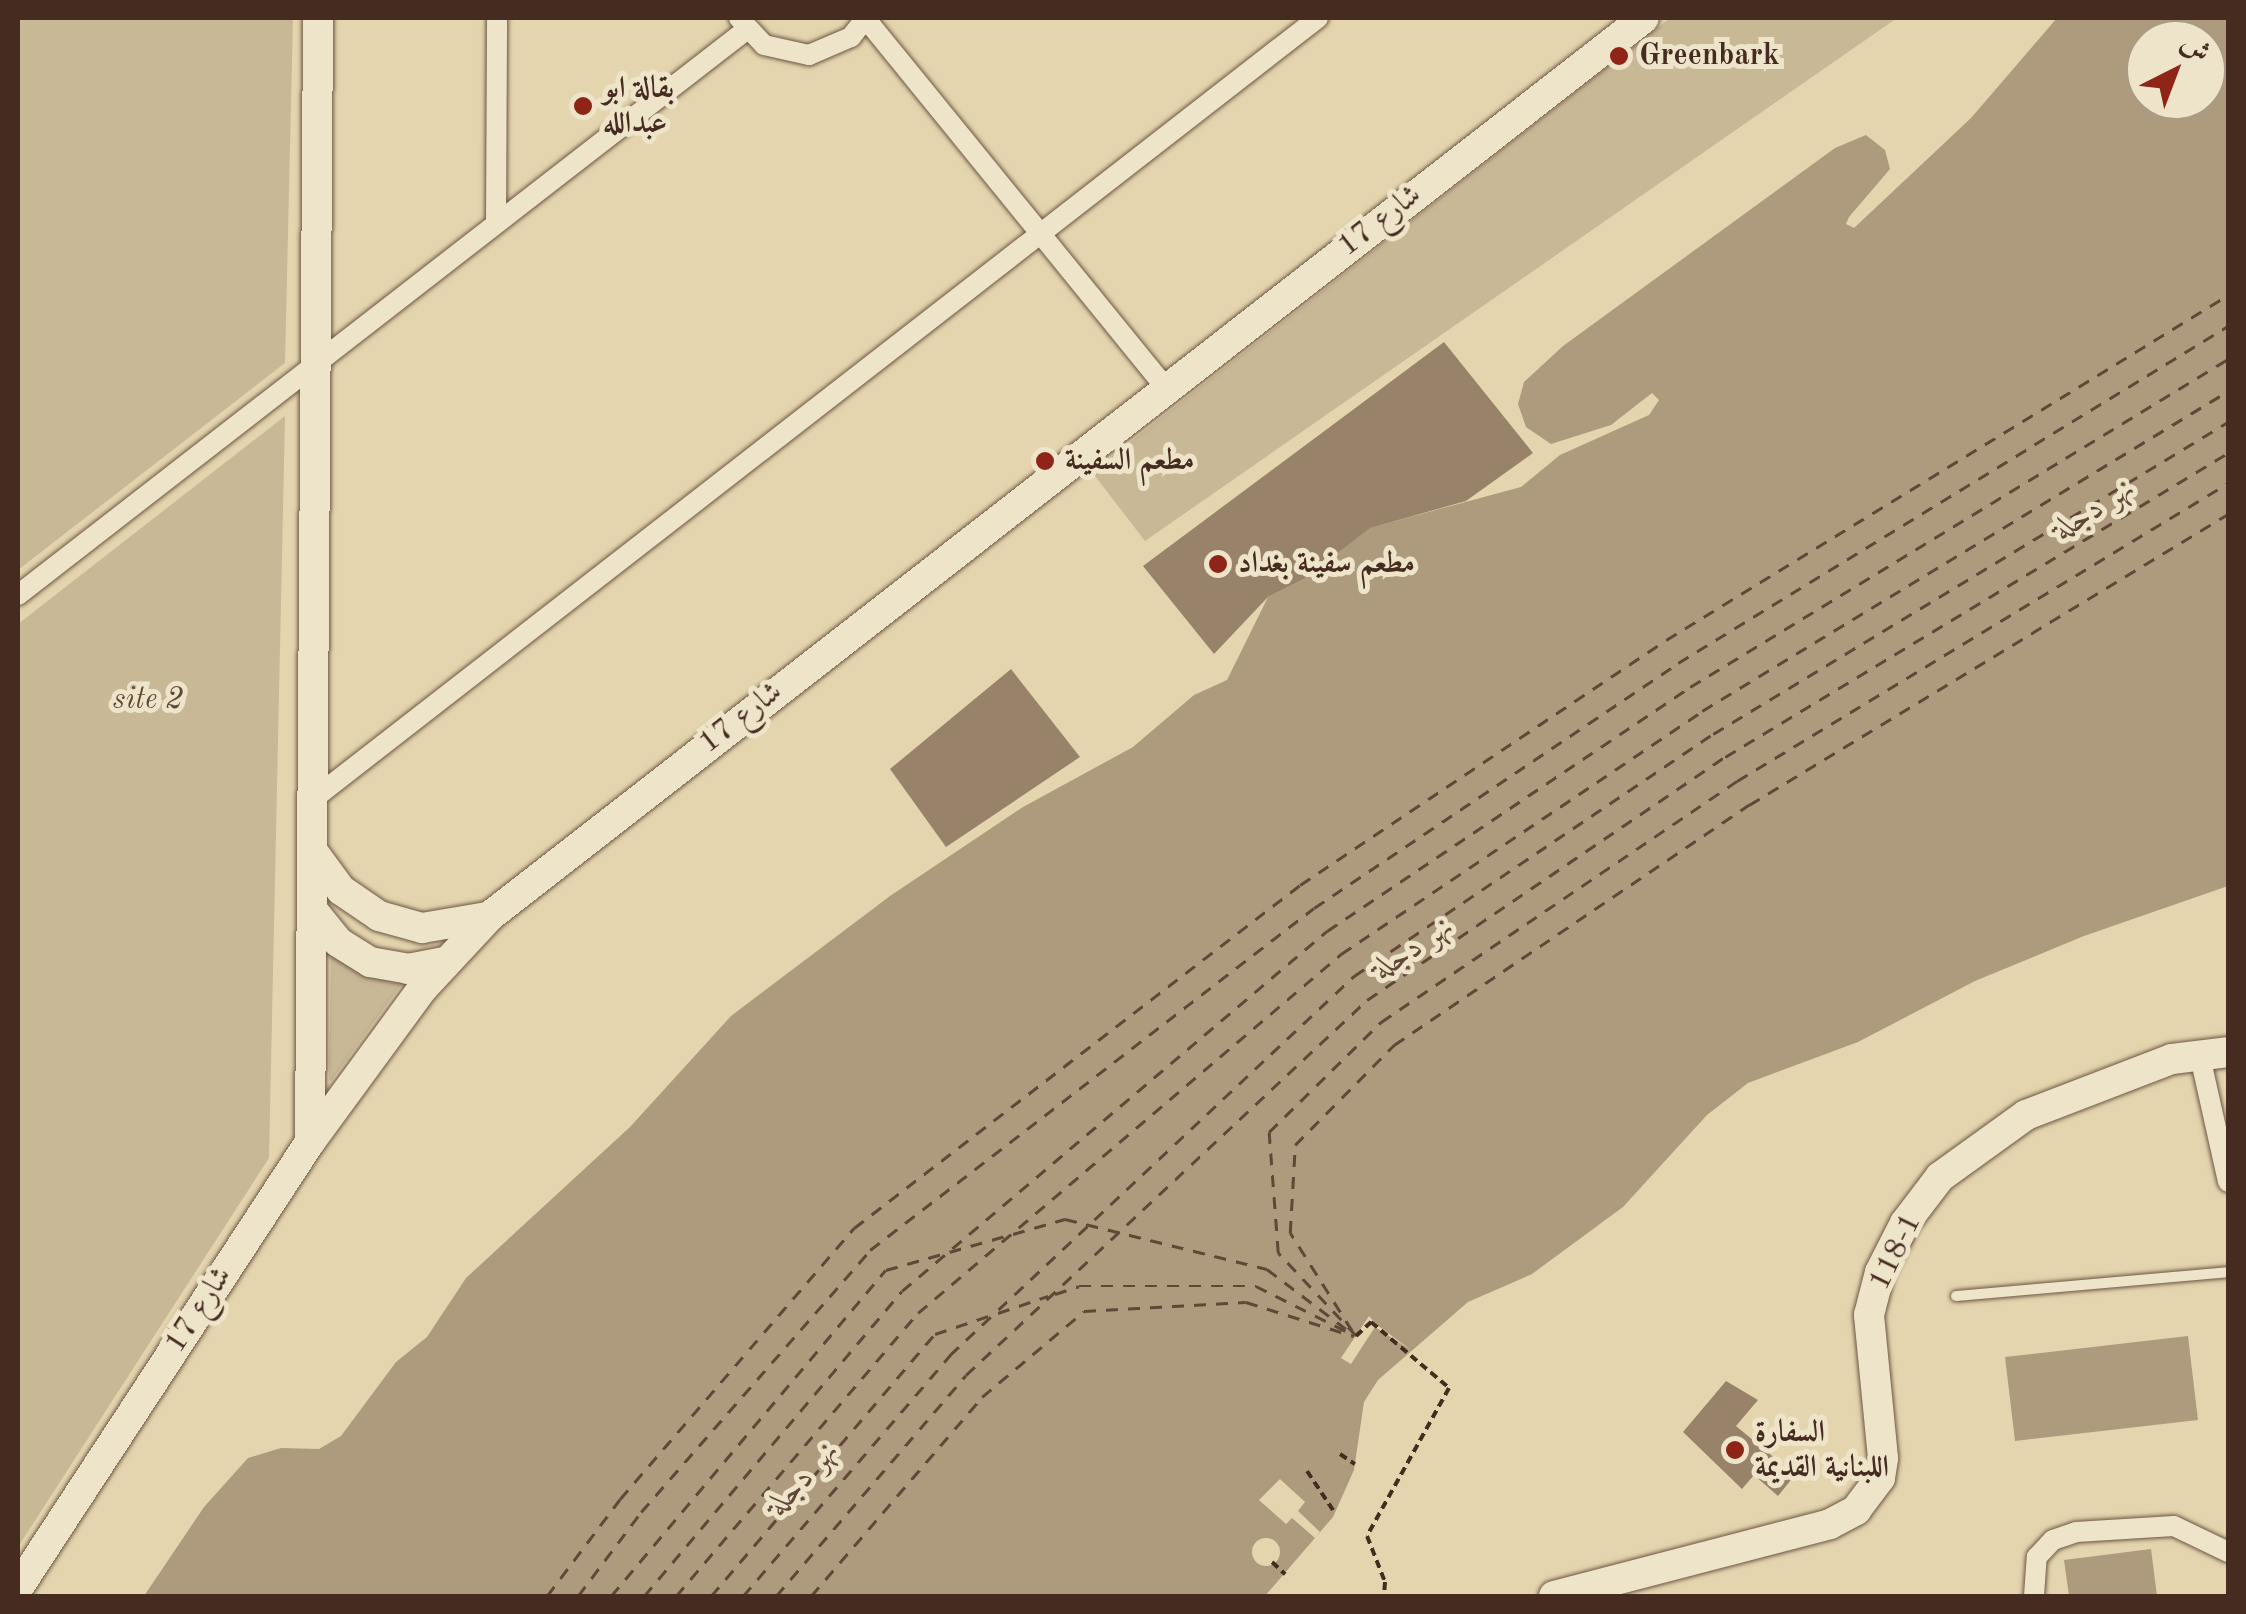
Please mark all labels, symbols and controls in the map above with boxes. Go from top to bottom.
north arrow [2126,20,2226,120]
text: ش [2175,29,2214,69]
place label: Greenbark [1639,38,1780,74]
marker: Greenbark [1608,45,1630,67]
place label: بقالة ابو عبدالله [603,71,674,142]
marker: بقالة ابو عبدالله [572,95,594,117]
street label: شارع 17 [1331,177,1429,265]
place label: مطعم السفينة [1065,443,1194,479]
marker: مطعم السفينة [1034,450,1056,472]
water label: نهر دجلة [2047,469,2143,551]
place label: مطعم سفينة بغداد [1238,546,1415,582]
marker: مطعم سفينة بغداد [1207,553,1229,575]
street label: شارع 17 [692,674,790,762]
park label: site 2 [113,682,183,718]
water label: نهر دجلة [1366,908,1462,990]
street label: 118-1 [1862,1208,1930,1296]
street label: شارع 17 [158,1260,240,1360]
place label: السفارة اللبنانية القديمة [1755,1415,1889,1486]
water label: نهر دجلة [760,1433,848,1525]
marker: السفارة اللبنانية القديمة [1724,1439,1746,1461]

